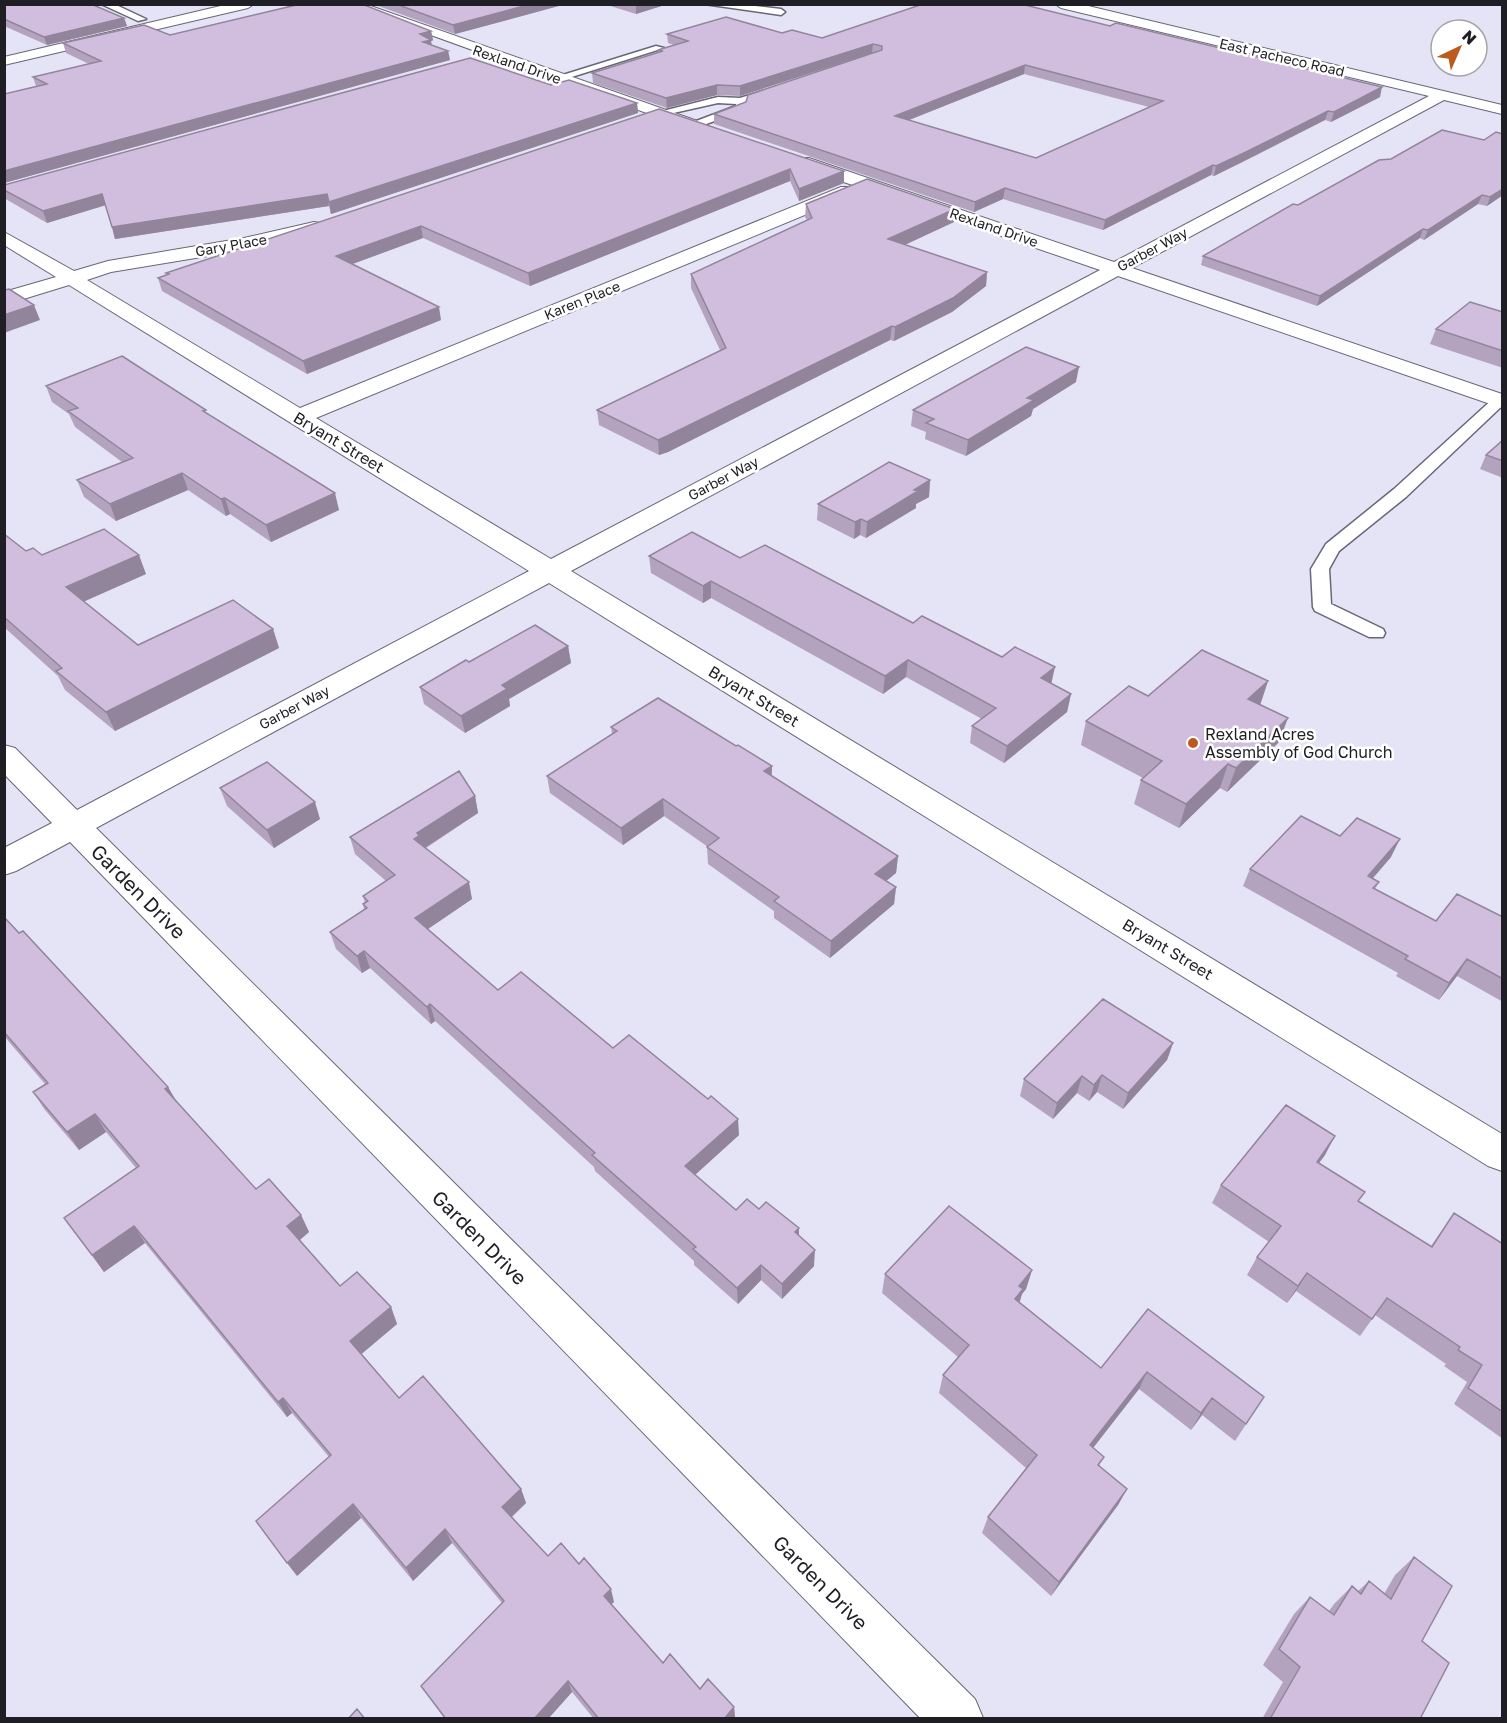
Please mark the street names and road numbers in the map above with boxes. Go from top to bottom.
street label: East Pacheco Road [1218,34,1346,80]
street label: Rexland Drive [470,41,564,87]
street label: Rexland Drive [947,204,1041,250]
street label: Garber Way [1114,223,1190,275]
street label: Gary Place [194,230,268,260]
street label: Karen Place [542,277,622,323]
street label: Bryant Street [290,407,388,477]
street label: Garber Way [685,452,761,504]
street label: Bryant Street [705,661,803,731]
street label: Garber Way [256,681,332,733]
street label: Garden Drive [87,839,191,943]
street label: Bryant Street [1119,914,1217,984]
street label: Garden Drive [428,1185,532,1289]
street label: Garden Drive [769,1530,873,1634]

